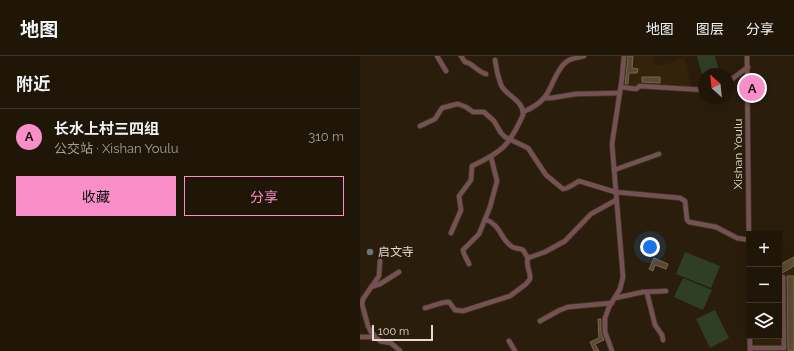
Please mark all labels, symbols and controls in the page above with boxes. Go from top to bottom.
text: 地图 [20,18,58,40]
text: 地图 [646,21,674,37]
text: 图层 [696,21,724,37]
text: 分享 [746,21,774,37]
north arrow [698,68,734,104]
pin: A [739,73,765,103]
text: 附近 [16,74,50,94]
street label: Xishan Youlu [731,119,745,189]
text: 长水上村三四组 [54,120,159,138]
text: A [25,129,33,144]
text: 310 m [308,129,344,144]
text: 公交站 · Xishan Youlu [54,141,179,156]
button: 收藏 [16,176,176,216]
button: 分享 [184,176,344,216]
map controls [746,231,782,339]
button: + [746,231,782,267]
your location [640,237,660,257]
place label: 启文寺 [378,245,414,259]
marker: 启文寺 [365,247,375,257]
button: − [746,267,782,303]
button: layers [746,303,782,339]
scale bar [372,323,433,342]
text: 100 m [378,325,409,338]

